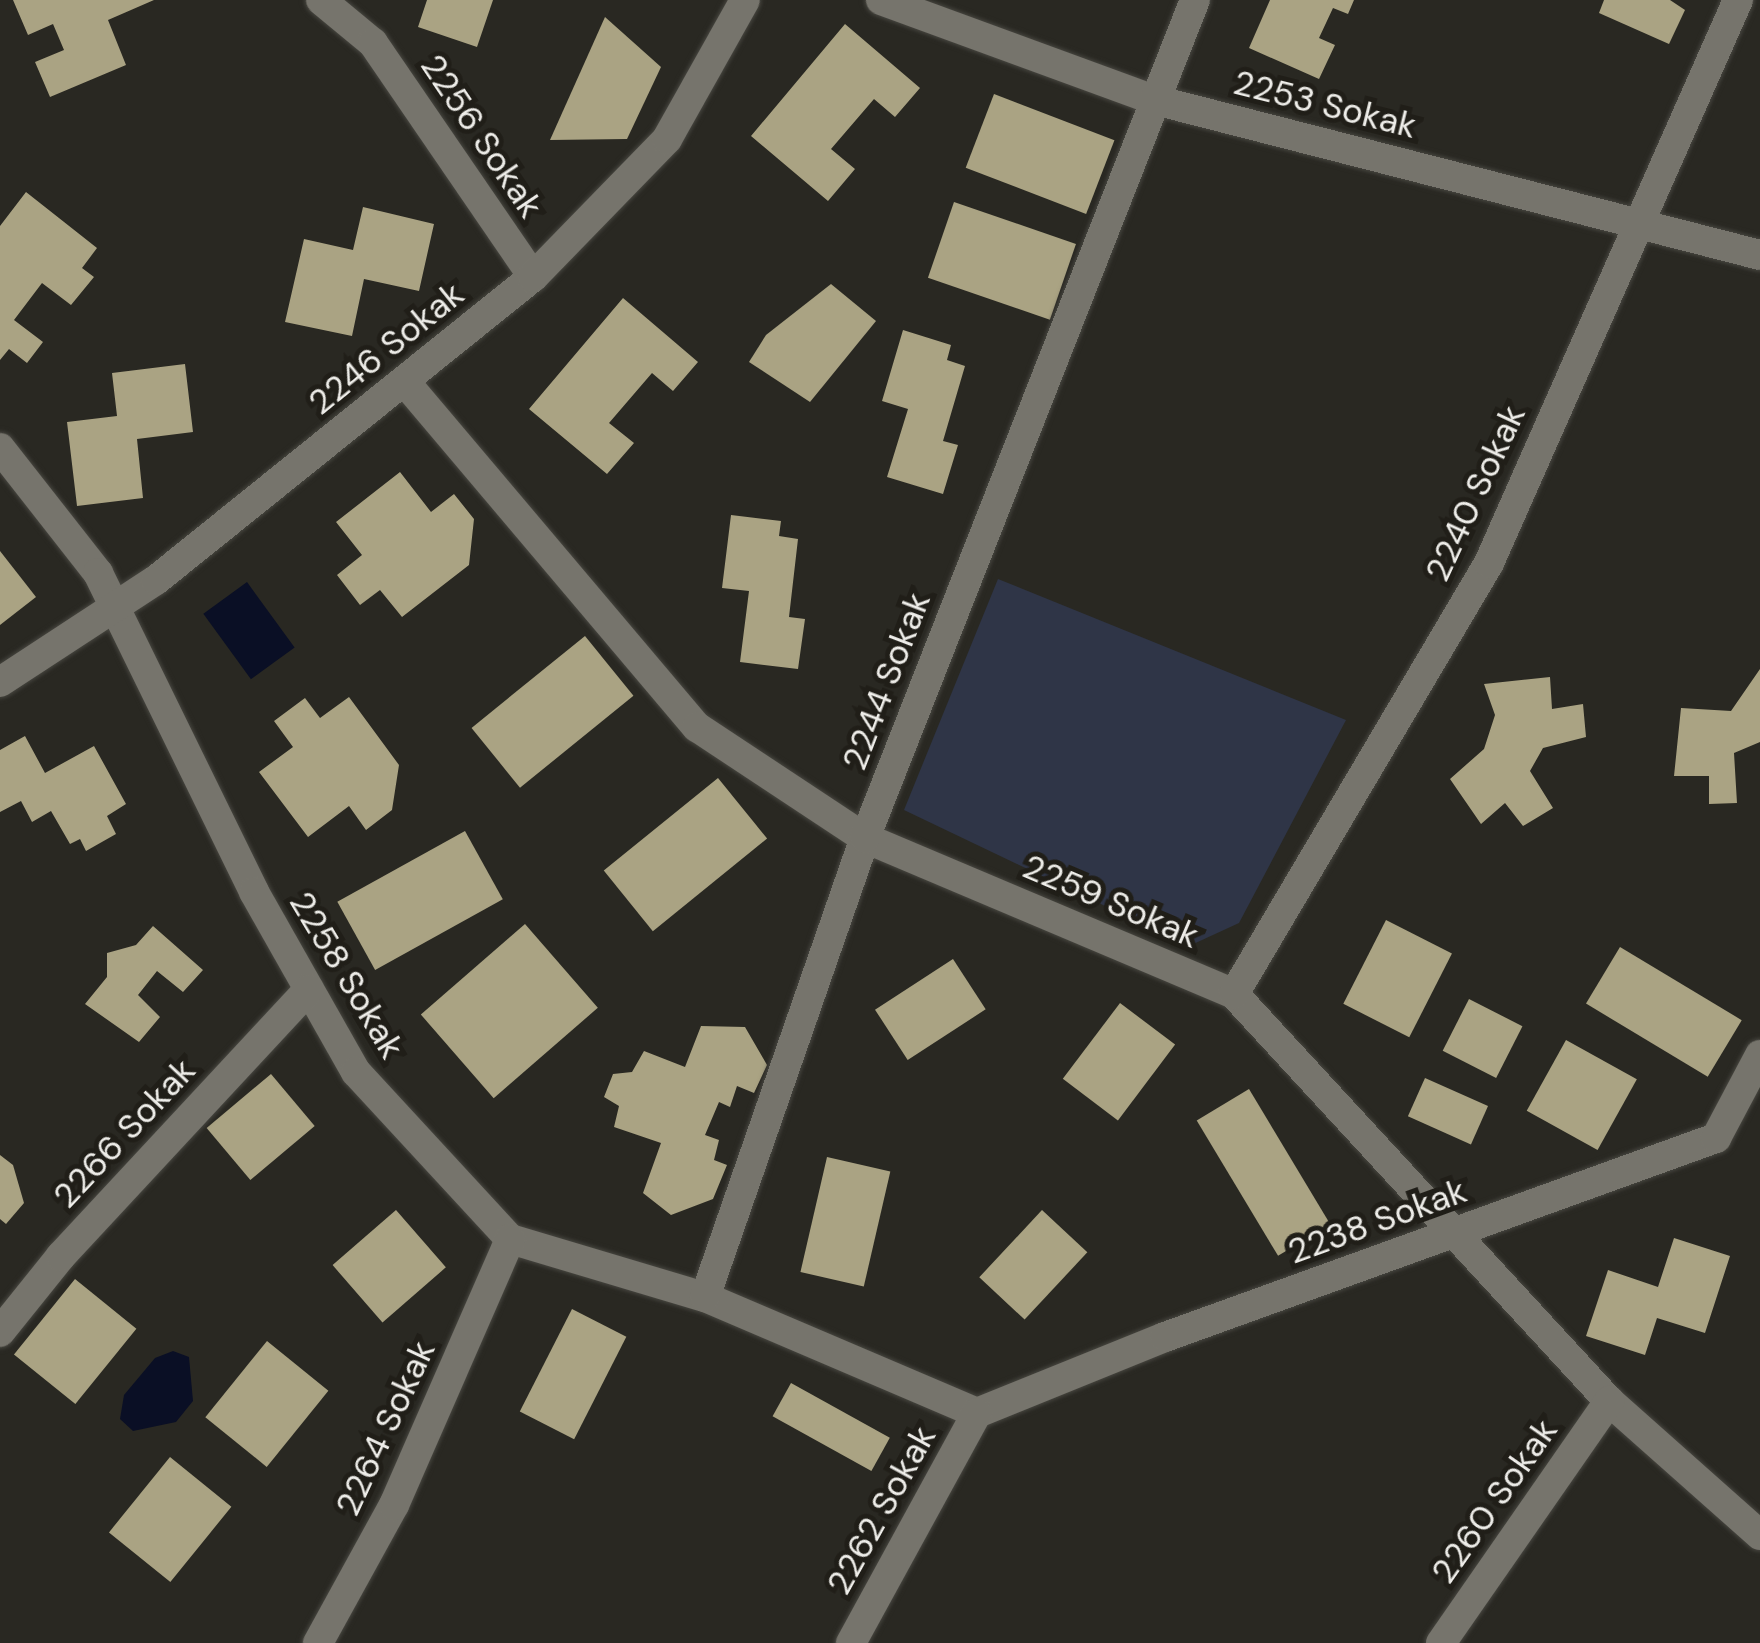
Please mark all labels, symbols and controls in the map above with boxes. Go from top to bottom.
street label: 2256 Sokak [412,46,552,226]
street label: 2253 Sokak [1229,61,1421,147]
street label: 2246 Sokak [300,273,472,423]
street label: 2240 Sokak [1416,398,1534,588]
street label: 2244 Sokak [833,586,939,776]
street label: 2259 Sokak [1017,845,1205,957]
street label: 2258 Sokak [281,884,413,1066]
street label: 2266 Sokak [44,1050,204,1216]
street label: 2238 Sokak [1282,1169,1472,1273]
street label: 2264 Sokak [326,1334,444,1522]
street label: 2260 Sokak [1422,1411,1566,1591]
street label: 2262 Sokak [818,1418,944,1602]

